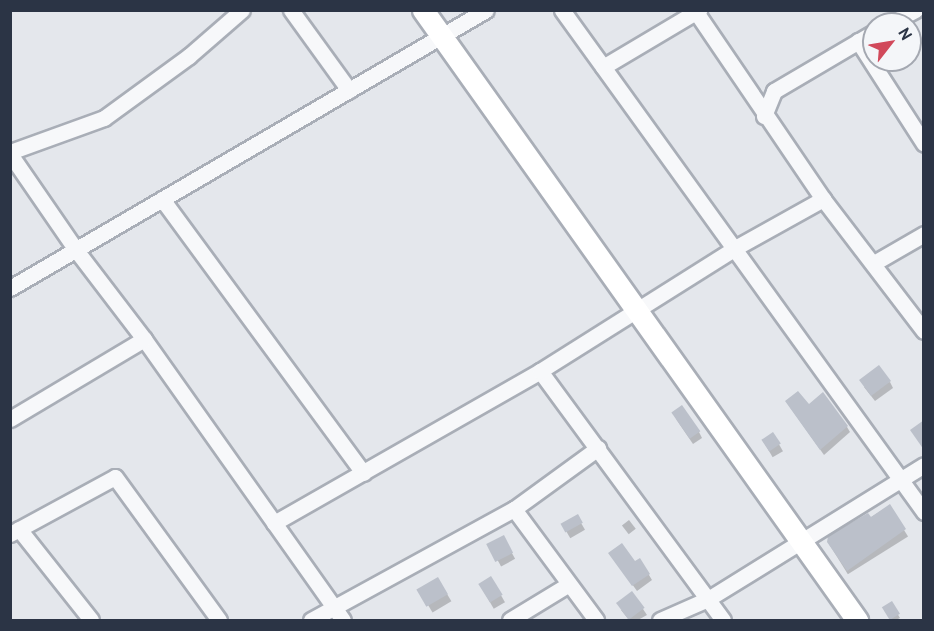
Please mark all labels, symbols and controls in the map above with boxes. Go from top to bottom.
north arrow [862,12,922,72]
text: N [894,24,917,43]

